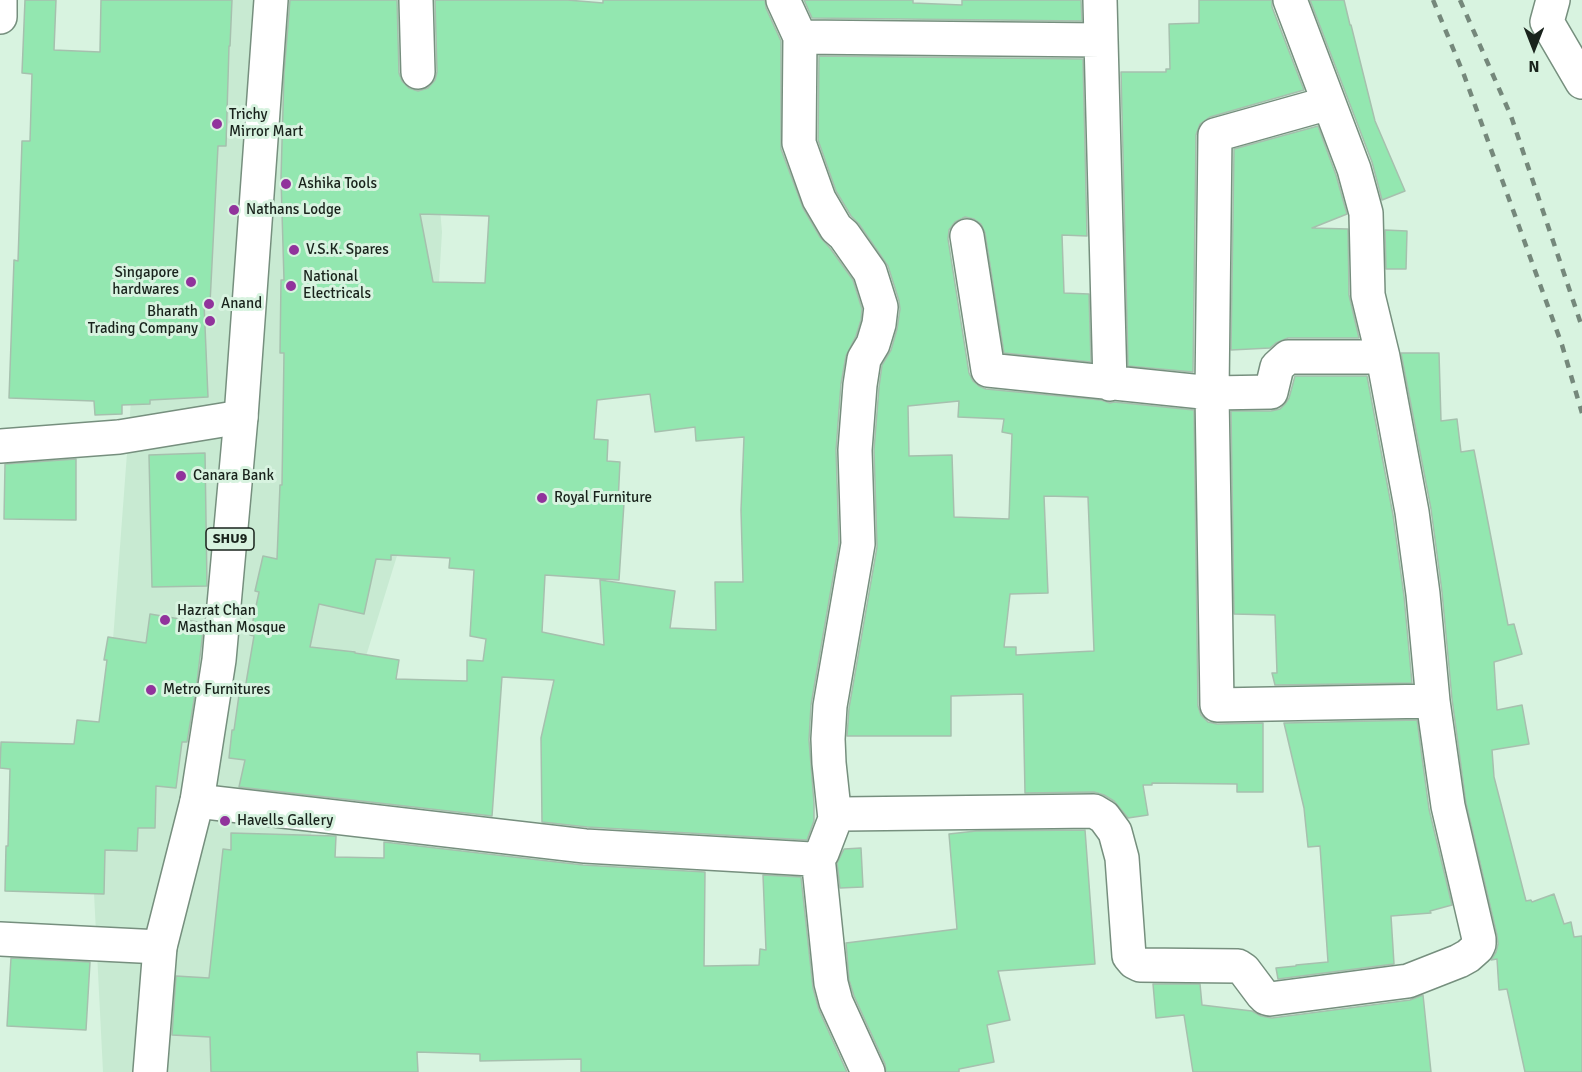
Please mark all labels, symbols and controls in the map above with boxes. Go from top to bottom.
north arrow [1504,18,1564,78]
text: N [1528,56,1540,76]
place label: Trichy Mirror Mart [229,106,303,141]
marker: Trichy Mirror Mart [210,117,224,131]
place label: Ashika Tools [298,175,377,193]
marker: Ashika Tools [279,177,293,191]
place label: Nathans Lodge [246,201,341,219]
marker: Nathans Lodge [227,203,241,217]
place label: V.S.K. Spares [306,241,389,259]
marker: V.S.K. Spares [287,243,301,257]
place label: Singapore hardwares [112,264,179,299]
place label: National Electricals [303,268,371,303]
marker: Singapore hardwares [184,275,198,289]
marker: National Electricals [284,279,298,293]
place label: Anand [221,295,262,313]
marker: Anand [202,297,216,311]
place label: Bharath Trading Company [88,303,198,338]
marker: Bharath Trading Company [203,314,217,328]
place label: Canara Bank [193,467,274,485]
marker: Canara Bank [174,469,188,483]
place label: Royal Furniture [554,489,652,507]
marker: Royal Furniture [535,491,549,505]
road number: SHU9 [206,528,254,550]
place label: Hazrat Chan Masthan Mosque [177,602,286,637]
marker: Hazrat Chan Masthan Mosque [158,613,172,627]
place label: Metro Furnitures [163,681,270,699]
marker: Metro Furnitures [144,683,158,697]
place label: Havells Gallery [237,812,333,830]
marker: Havells Gallery [218,814,232,828]

